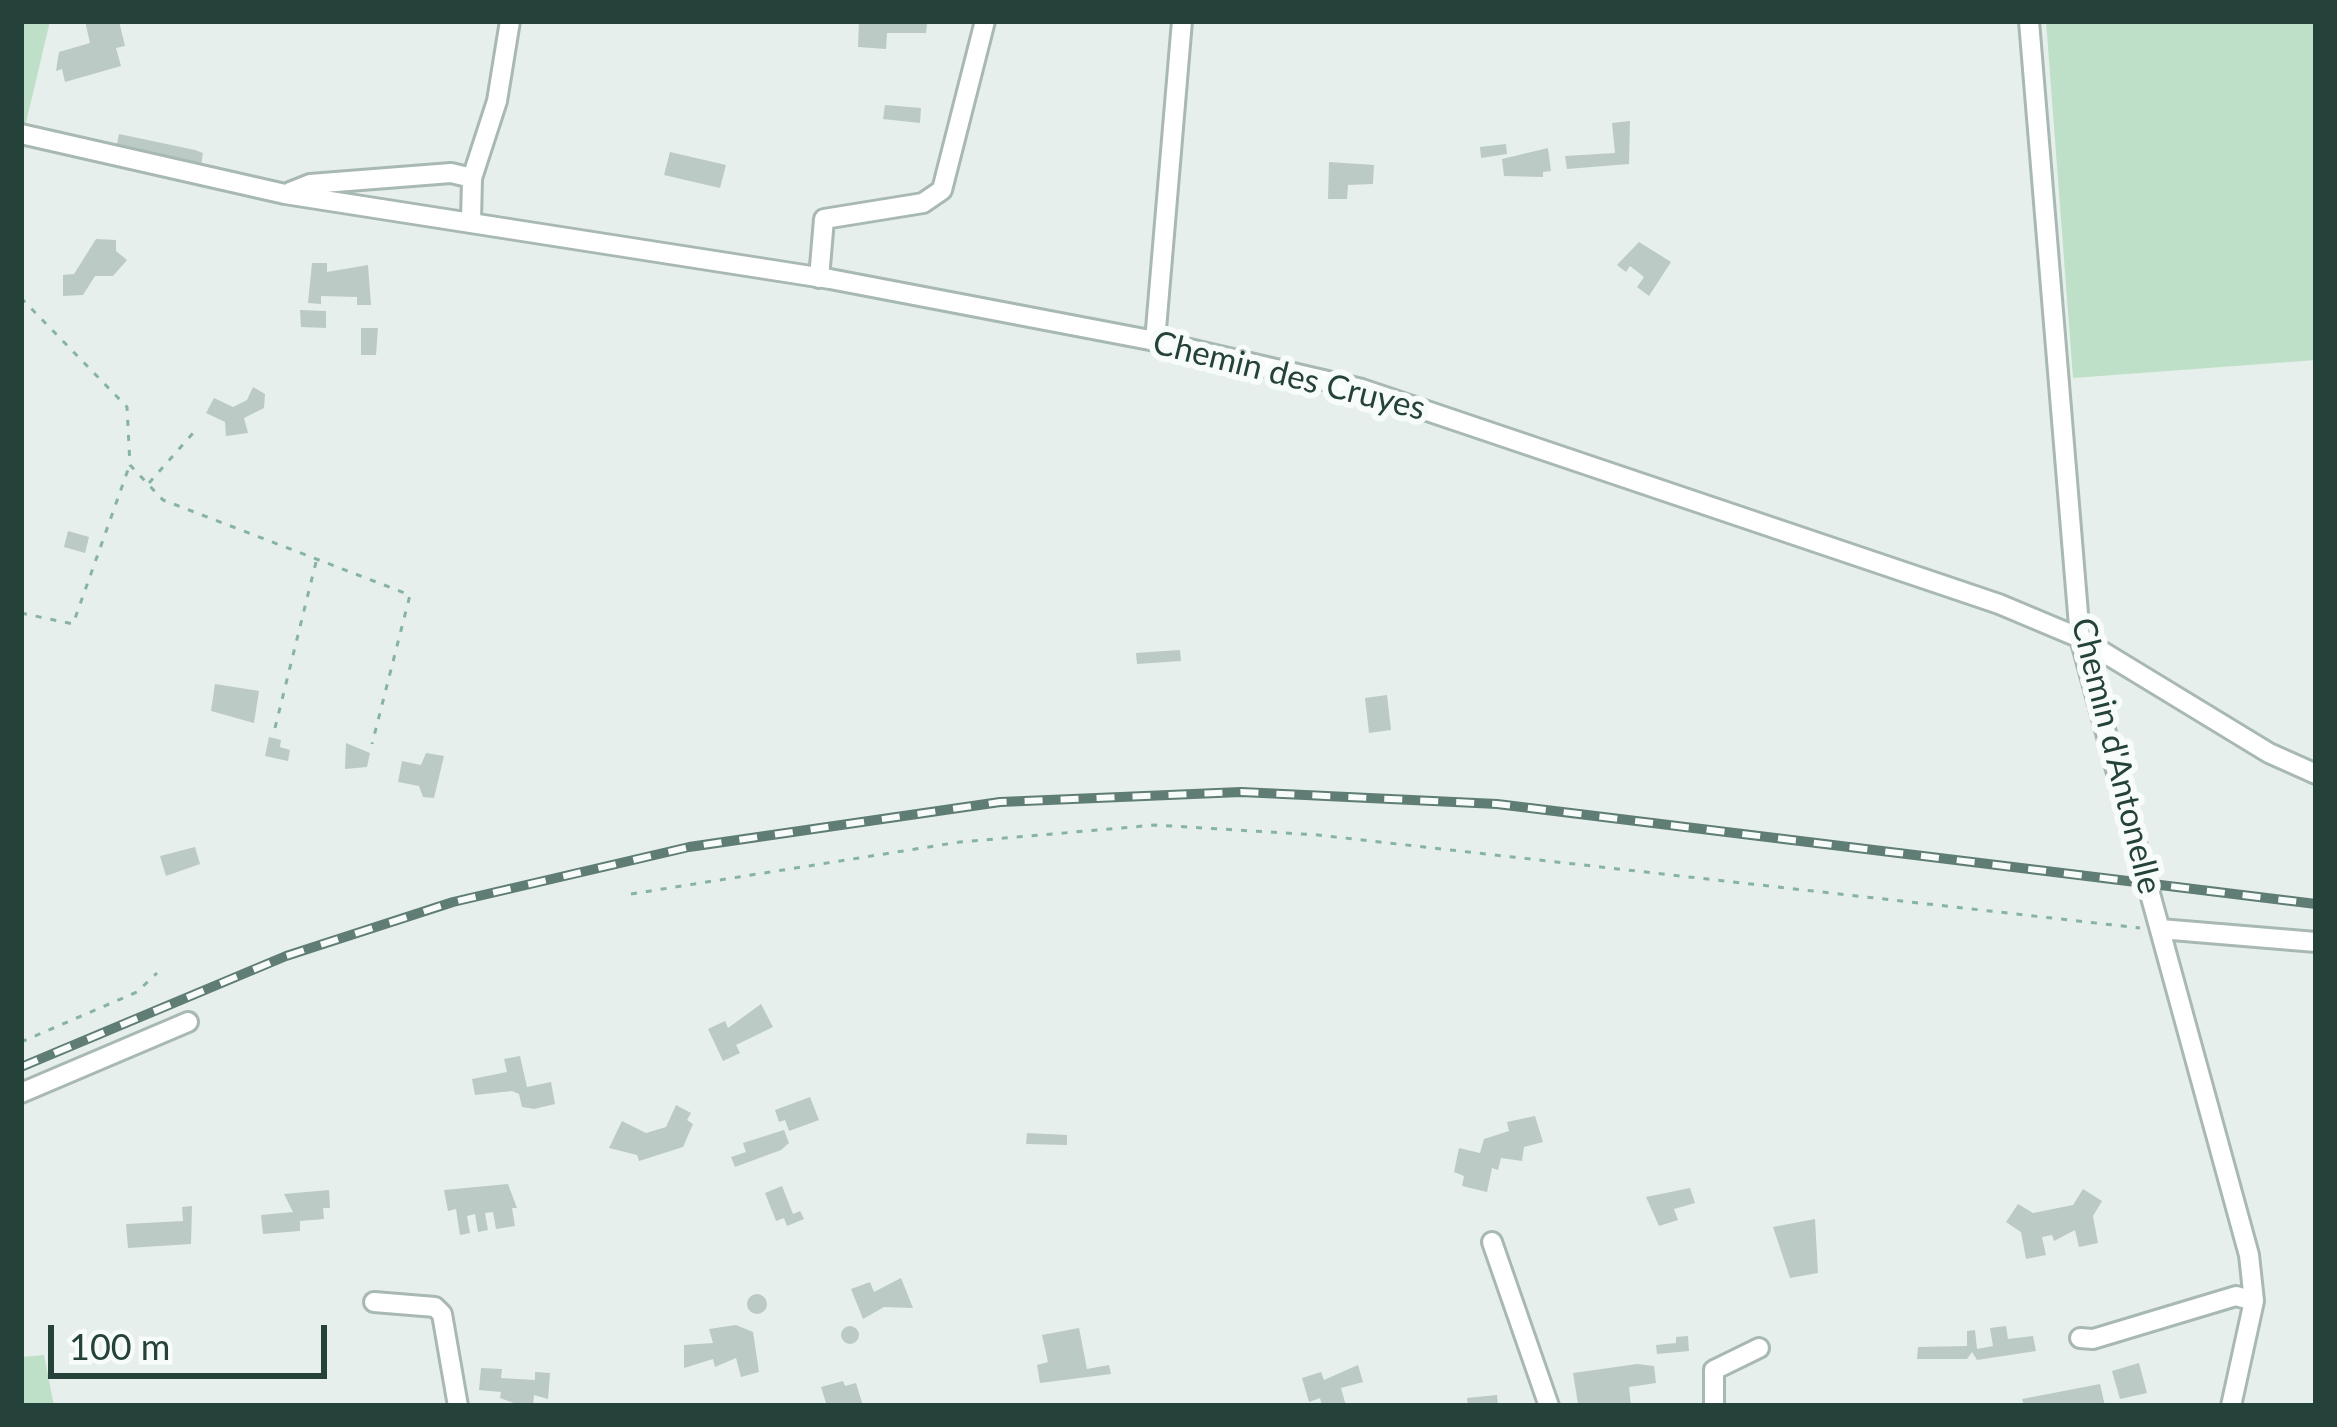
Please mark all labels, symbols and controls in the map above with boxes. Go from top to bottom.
street label: Chemin des Cruyes [1149,323,1429,429]
street label: Chemin d'Antonelle [2063,614,2169,898]
scale bar [54,1301,333,1375]
text: 100 m [69,1324,170,1368]

